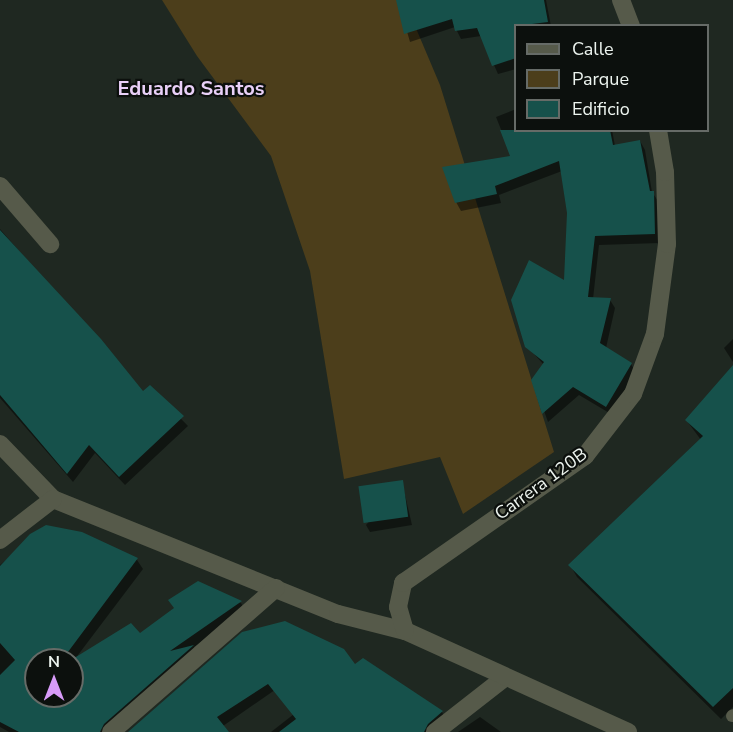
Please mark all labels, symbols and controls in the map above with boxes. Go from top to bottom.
legend [514,24,709,132]
text: Calle [572,37,614,61]
text: Parque [572,67,629,91]
district label: Eduardo Santos [117,76,265,100]
text: Edificio [572,97,630,121]
street label: Carrera 120B [491,443,591,525]
north arrow [24,648,84,708]
text: N [48,651,60,673]

